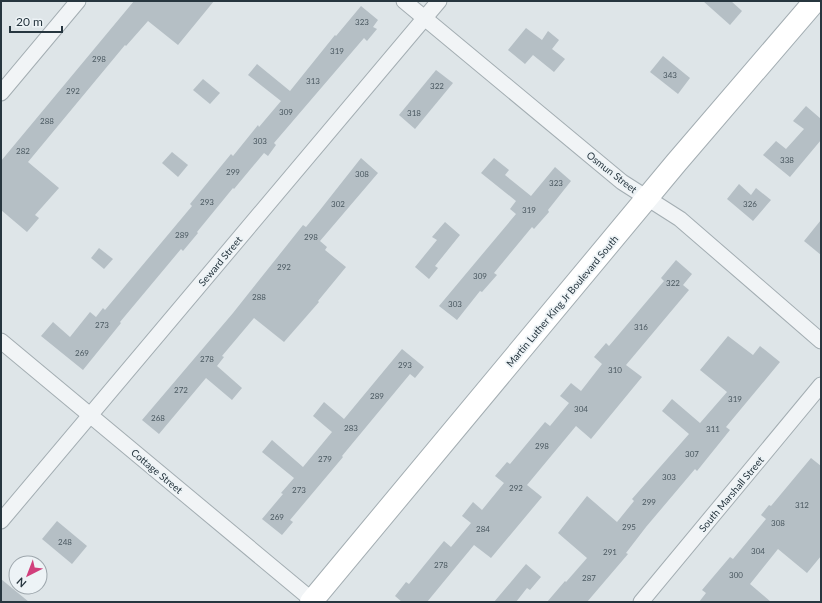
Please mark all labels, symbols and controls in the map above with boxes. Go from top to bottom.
scale bar [10,8,62,34]
text: 20 m [16,14,43,29]
house number: 323 [355,17,369,27]
house number: 319 [330,46,344,56]
house number: 298 [92,54,106,64]
house number: 343 [663,70,677,80]
house number: 313 [306,76,320,86]
house number: 322 [430,81,444,91]
house number: 292 [66,86,80,96]
house number: 309 [279,107,293,117]
house number: 318 [407,108,421,118]
house number: 288 [40,116,54,126]
house number: 303 [253,136,267,146]
house number: 282 [16,146,30,156]
street label: Osmun Street [584,149,640,196]
house number: 338 [780,155,794,165]
house number: 299 [226,167,240,177]
house number: 308 [355,169,369,179]
house number: 323 [549,178,563,188]
house number: 293 [200,197,214,207]
house number: 302 [331,199,345,209]
house number: 326 [743,199,757,209]
house number: 319 [522,205,536,215]
house number: 289 [175,230,189,240]
house number: 298 [304,232,318,242]
street label: Seward Street [196,233,245,288]
street label: Martin Luther King Jr Boulevard South [504,233,620,369]
house number: 292 [277,262,291,272]
house number: 309 [473,271,487,281]
house number: 322 [666,278,680,288]
house number: 288 [252,292,266,302]
house number: 303 [448,299,462,309]
house number: 273 [95,320,109,330]
house number: 316 [634,322,648,332]
house number: 269 [75,348,89,358]
house number: 278 [200,354,214,364]
house number: 293 [398,360,412,370]
house number: 310 [608,365,622,375]
house number: 272 [174,385,188,395]
house number: 289 [370,391,384,401]
house number: 319 [728,394,742,404]
house number: 304 [574,404,588,414]
house number: 268 [151,413,165,423]
house number: 283 [344,423,358,433]
house number: 311 [706,424,720,434]
house number: 298 [535,441,549,451]
street label: Cottage Street [129,446,185,496]
house number: 307 [685,449,699,459]
house number: 279 [318,454,332,464]
street label: South Marshall Street [696,454,766,534]
house number: 303 [662,472,676,482]
house number: 292 [509,483,523,493]
house number: 273 [292,485,306,495]
house number: 299 [642,497,656,507]
house number: 312 [795,500,809,510]
house number: 269 [270,512,284,522]
house number: 308 [771,518,785,528]
house number: 295 [622,522,636,532]
house number: 284 [476,524,490,534]
house number: 248 [58,537,72,547]
house number: 304 [751,546,765,556]
house number: 291 [603,547,617,557]
north arrow [8,555,48,595]
house number: 278 [434,560,448,570]
house number: 300 [729,570,743,580]
house number: 287 [582,573,596,583]
text: N [13,575,28,590]

